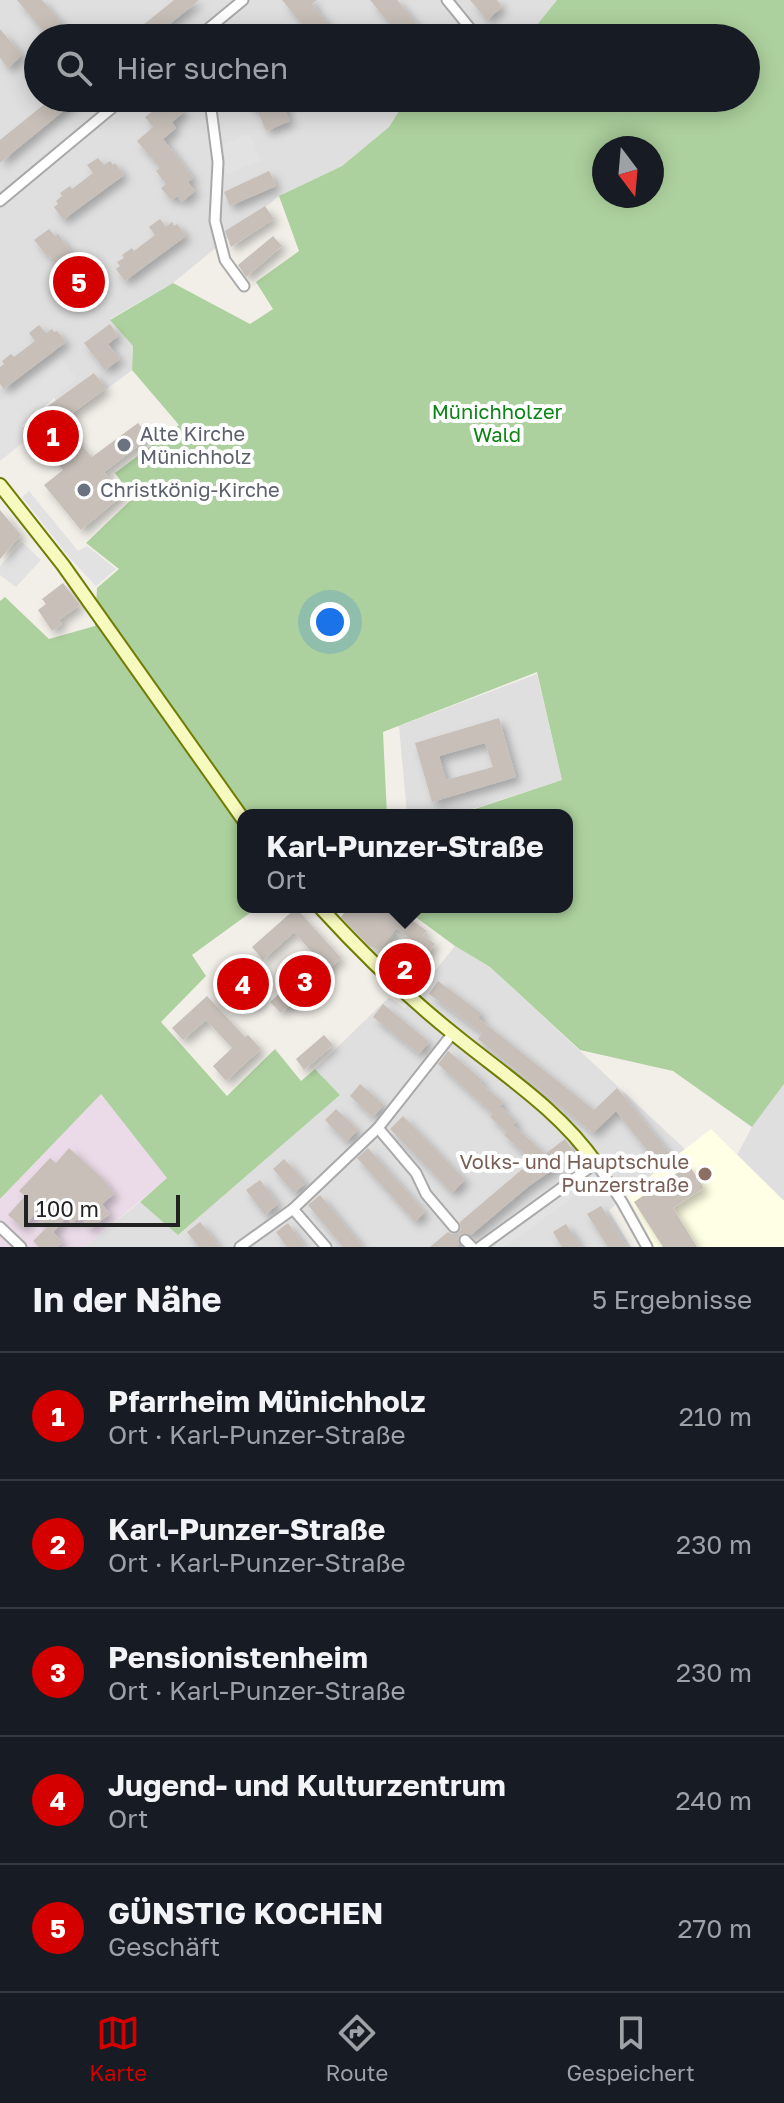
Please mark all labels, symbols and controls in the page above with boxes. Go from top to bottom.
search box [24,24,760,112]
icon: search [52,46,96,90]
text: Hier suchen [116,50,288,86]
north arrow [592,136,664,208]
pin: 5 [53,252,105,312]
park label: Münichholzer Wald [432,399,563,446]
pin: 1 [27,406,79,466]
place label: Alte Kirche Münichholz [140,421,251,468]
marker: Alte Kirche Münichholz [115,436,133,454]
place label: Christkönig-Kirche [100,477,280,501]
marker: Christkönig-Kirche [75,481,93,499]
your location [310,602,350,642]
popup [237,809,573,913]
text: Karl-Punzer-Straße [266,828,544,864]
text: Ort [266,864,307,895]
pin: 2 [379,939,431,999]
pin: 3 [279,951,331,1011]
pin: 4 [217,954,269,1014]
place label: Volks- und Hauptschule Punzerstraße [460,1149,689,1196]
marker: Volks- und Hauptschule Punzerstraße [696,1165,714,1183]
scale bar [24,1191,180,1227]
text: 100 m [36,1195,99,1222]
text: In der Nähe [32,1279,222,1319]
text: 5 Ergebnisse [592,1284,752,1315]
text: Pfarrheim Münichholz [108,1383,426,1419]
text: 1 [51,1401,65,1432]
text: 210 m [679,1401,752,1432]
text: Ort · Karl-Punzer-Straße [108,1419,406,1450]
text: Karl-Punzer-Straße [108,1511,386,1547]
text: 2 [50,1529,66,1560]
text: 230 m [676,1529,752,1560]
text: Ort · Karl-Punzer-Straße [108,1547,406,1578]
text: Pensionistenheim [108,1639,368,1675]
text: 3 [50,1657,66,1688]
text: 230 m [676,1657,752,1688]
text: Ort · Karl-Punzer-Straße [108,1675,406,1706]
text: Jugend- und Kulturzentrum [108,1767,506,1803]
text: 4 [50,1785,66,1816]
text: 240 m [675,1785,752,1816]
text: Ort [108,1803,148,1834]
text: GÜNSTIG KOCHEN [108,1895,383,1931]
text: 5 [50,1913,66,1944]
text: 270 m [678,1913,752,1944]
text: Geschäft [108,1931,220,1962]
tab: Karte [89,2011,147,2086]
tab: Route [325,2011,388,2086]
tab: Gespeichert [567,2011,695,2086]

